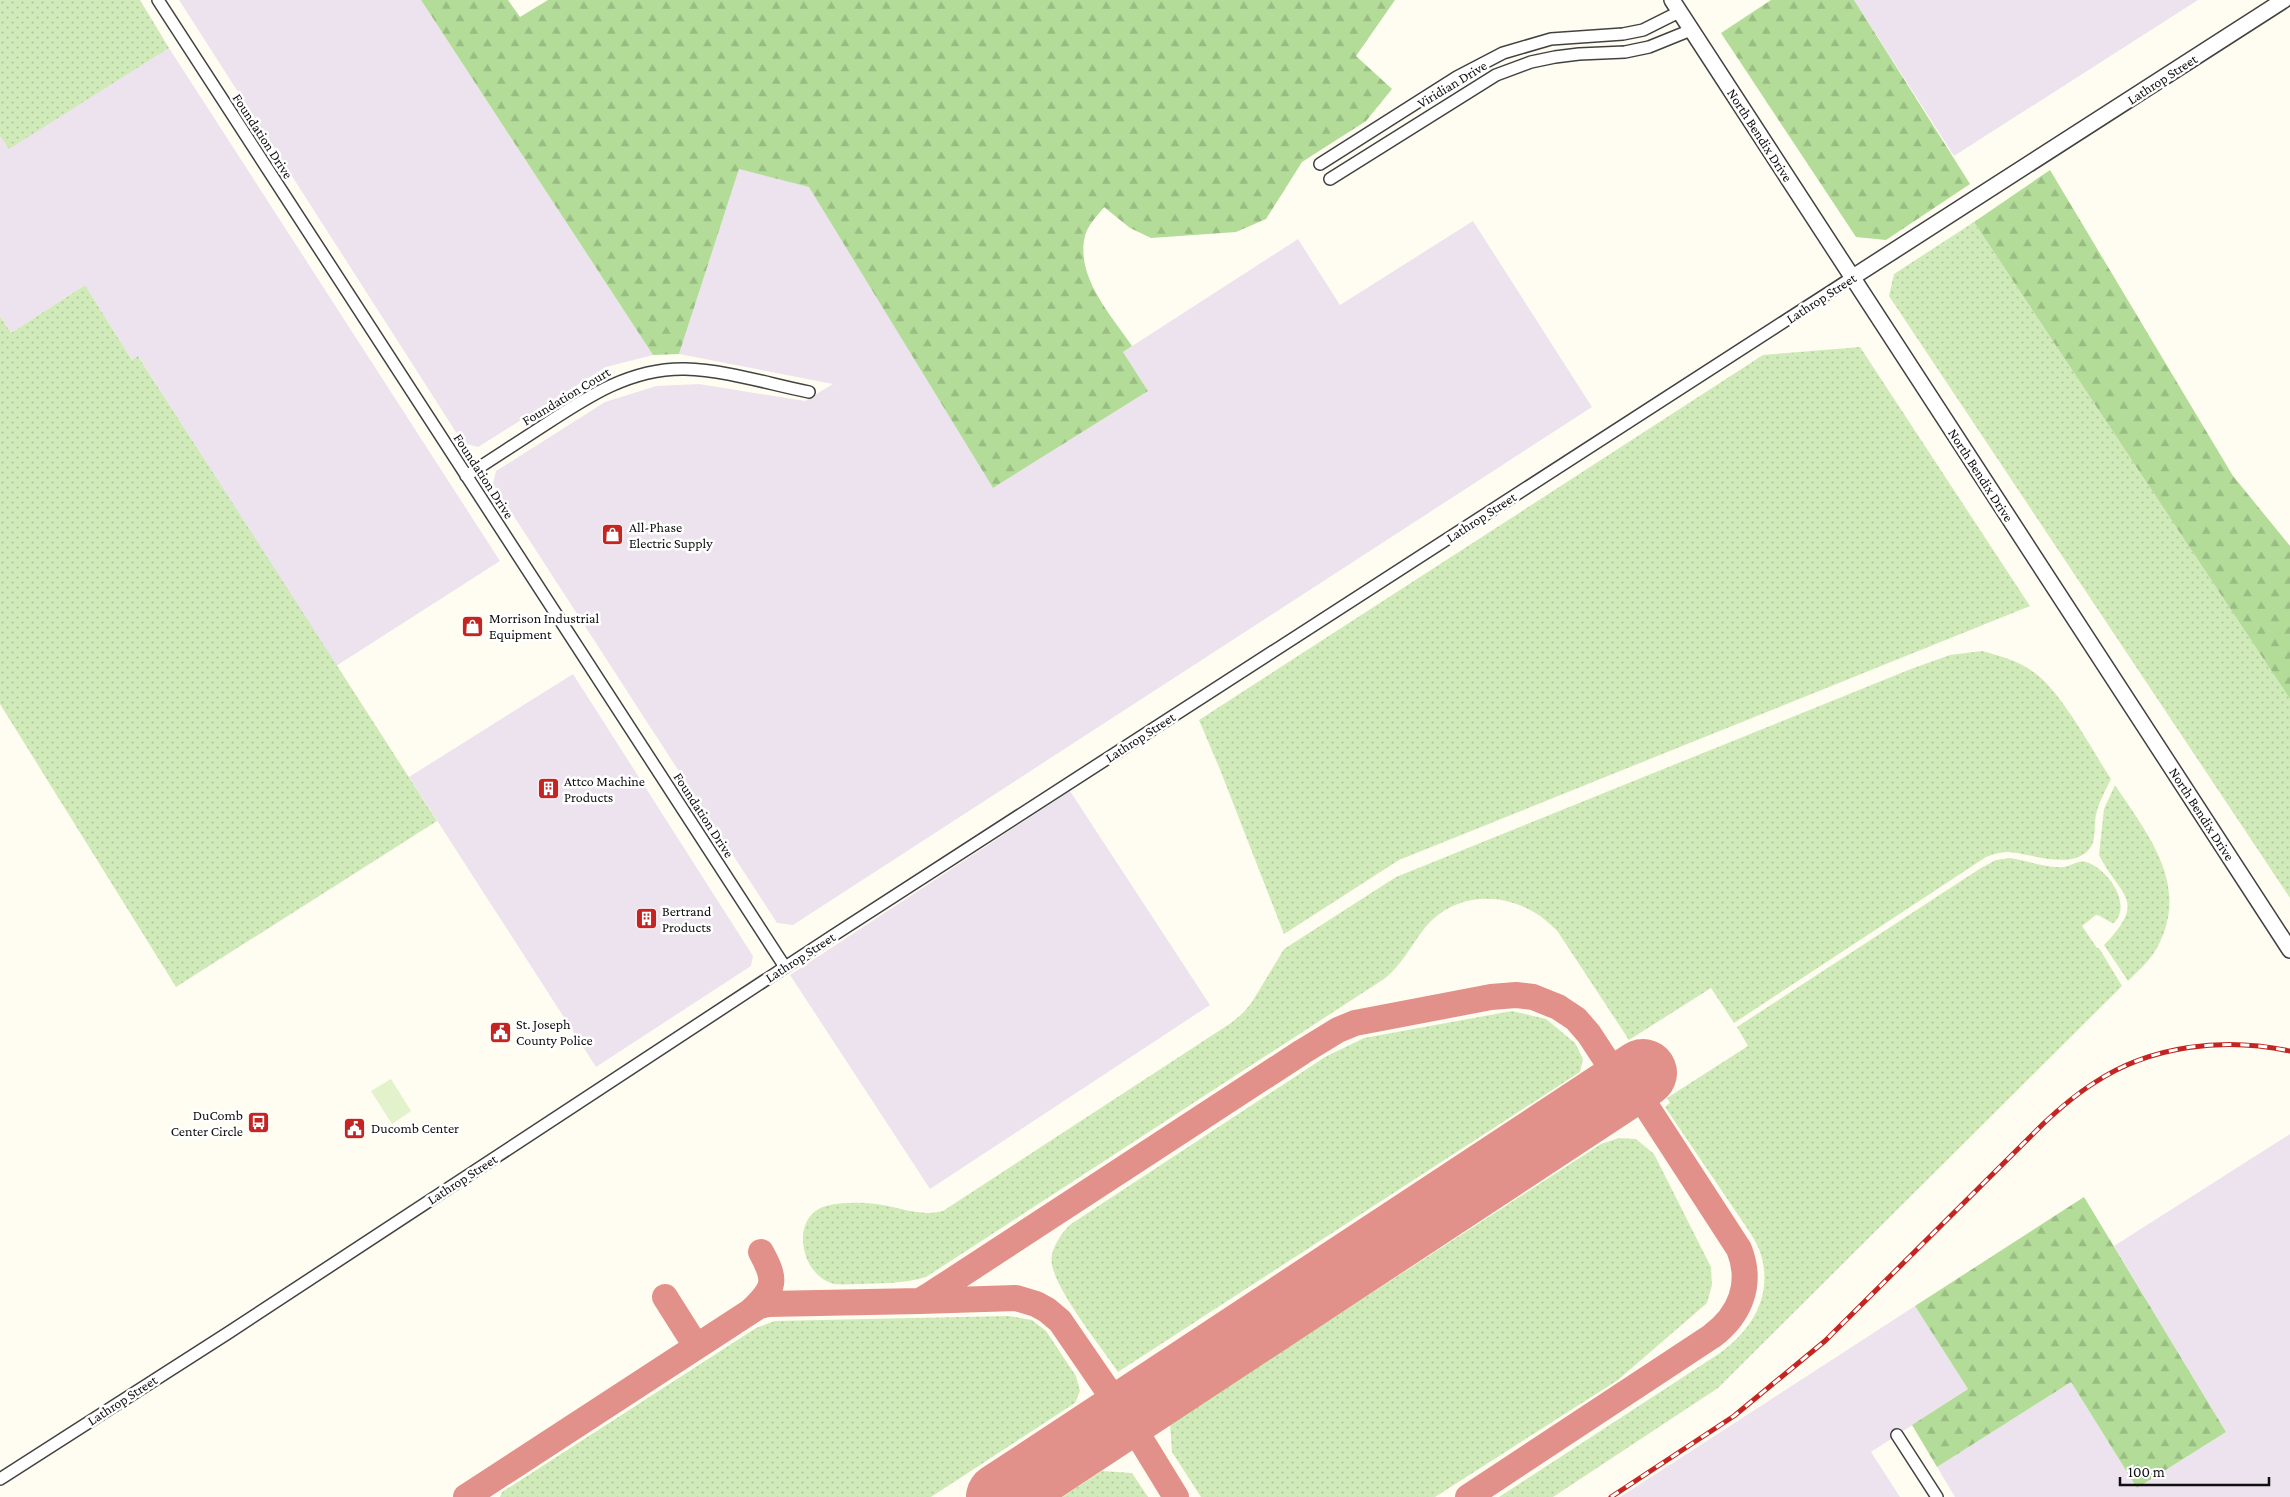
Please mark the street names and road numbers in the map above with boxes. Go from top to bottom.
street label: Lathrop Street [2124,50,2200,107]
street label: Viridian Drive [1414,57,1490,111]
street label: North Bendix Drive [1724,85,1796,185]
street label: Foundation Drive [230,90,296,182]
street label: Lathrop Street [1783,269,1859,326]
street label: Foundation Court [519,363,613,429]
street label: North Bendix Drive [1945,425,2017,525]
street label: Foundation Drive [451,430,517,522]
street label: Lathrop Street [1443,488,1519,545]
street label: Lathrop Street [1102,708,1178,765]
street label: North Bendix Drive [2166,764,2238,864]
street label: Foundation Drive [671,769,737,861]
street label: Lathrop Street [762,928,838,985]
street label: Lathrop Street [424,1150,500,1207]
street label: Lathrop Street [84,1371,160,1428]

